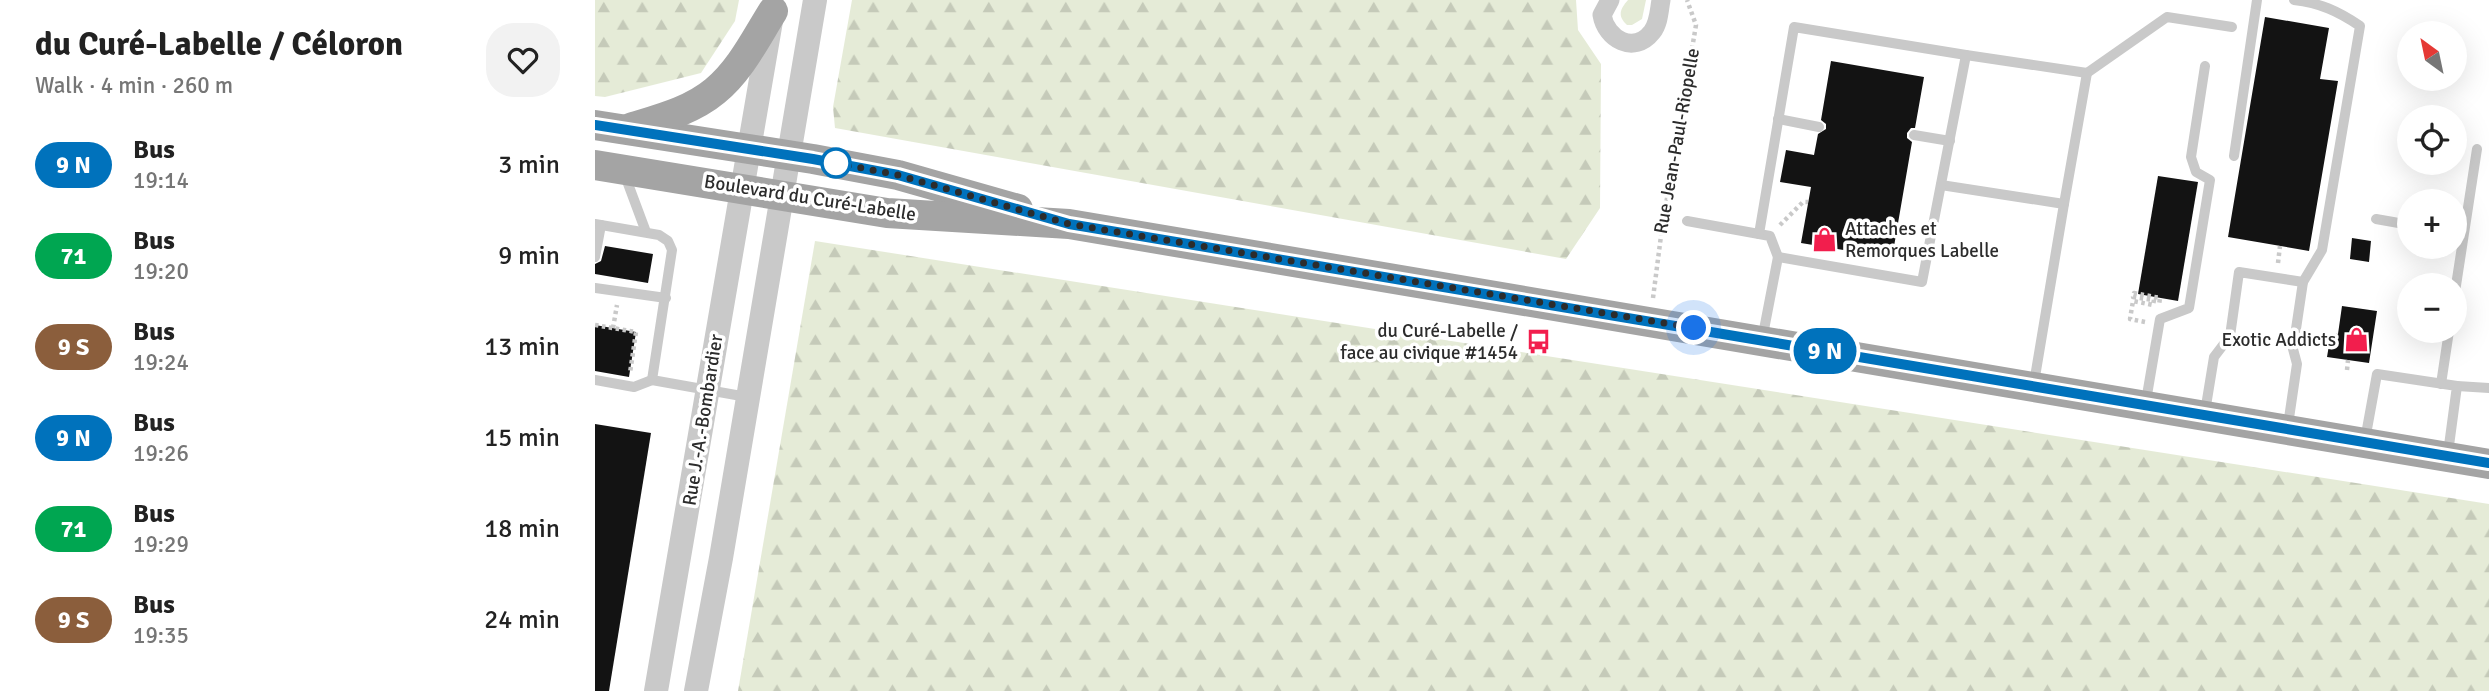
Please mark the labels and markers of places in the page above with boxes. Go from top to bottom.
unlabelled marker [821,148,851,178]
place label: Attaches et Remorques Labelle [1845,217,1999,263]
shop icon: Attaches et Remorques Labelle [1811,226,1839,254]
place label: du Curé-Labelle / face au civique #1454 [1340,319,1518,365]
shop icon: Exotic Addicts [2342,326,2370,354]
bus stop icon: du Curé-Labelle / face au civique #1454 [1524,328,1552,356]
place label: Exotic Addicts [2221,328,2336,352]

